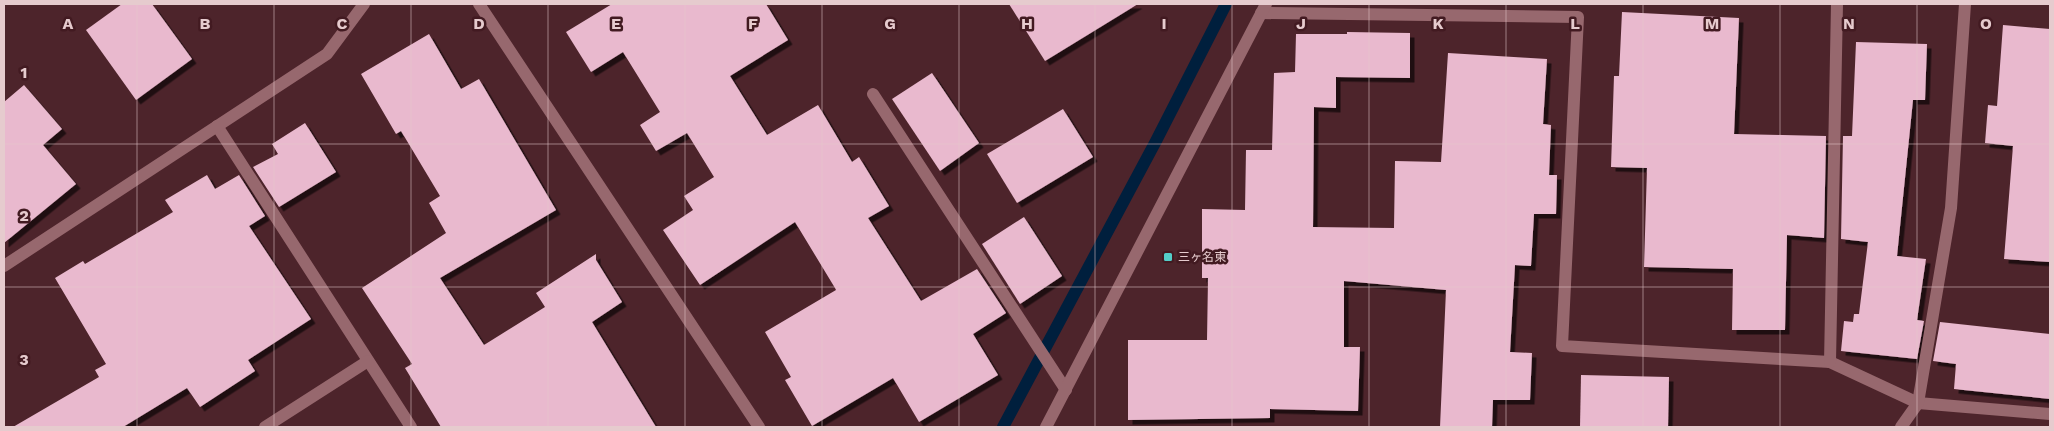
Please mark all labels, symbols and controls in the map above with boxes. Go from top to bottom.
text: A [63,14,74,33]
text: B [200,14,211,33]
text: C [337,14,348,33]
text: D [473,14,485,33]
text: E [611,14,621,33]
text: F [748,14,758,33]
text: G [884,14,896,33]
text: H [1021,14,1033,33]
text: I [1161,14,1167,33]
text: J [1296,14,1306,33]
text: K [1432,14,1444,33]
text: L [1570,14,1580,33]
text: M [1705,14,1719,33]
text: N [1843,14,1855,33]
text: O [1980,14,1992,33]
text: 1 [21,63,27,82]
text: 2 [19,206,29,225]
place label: 三ヶ名東 [1178,250,1226,264]
marker: 三ヶ名東 [1162,251,1174,263]
text: 3 [19,350,29,369]

